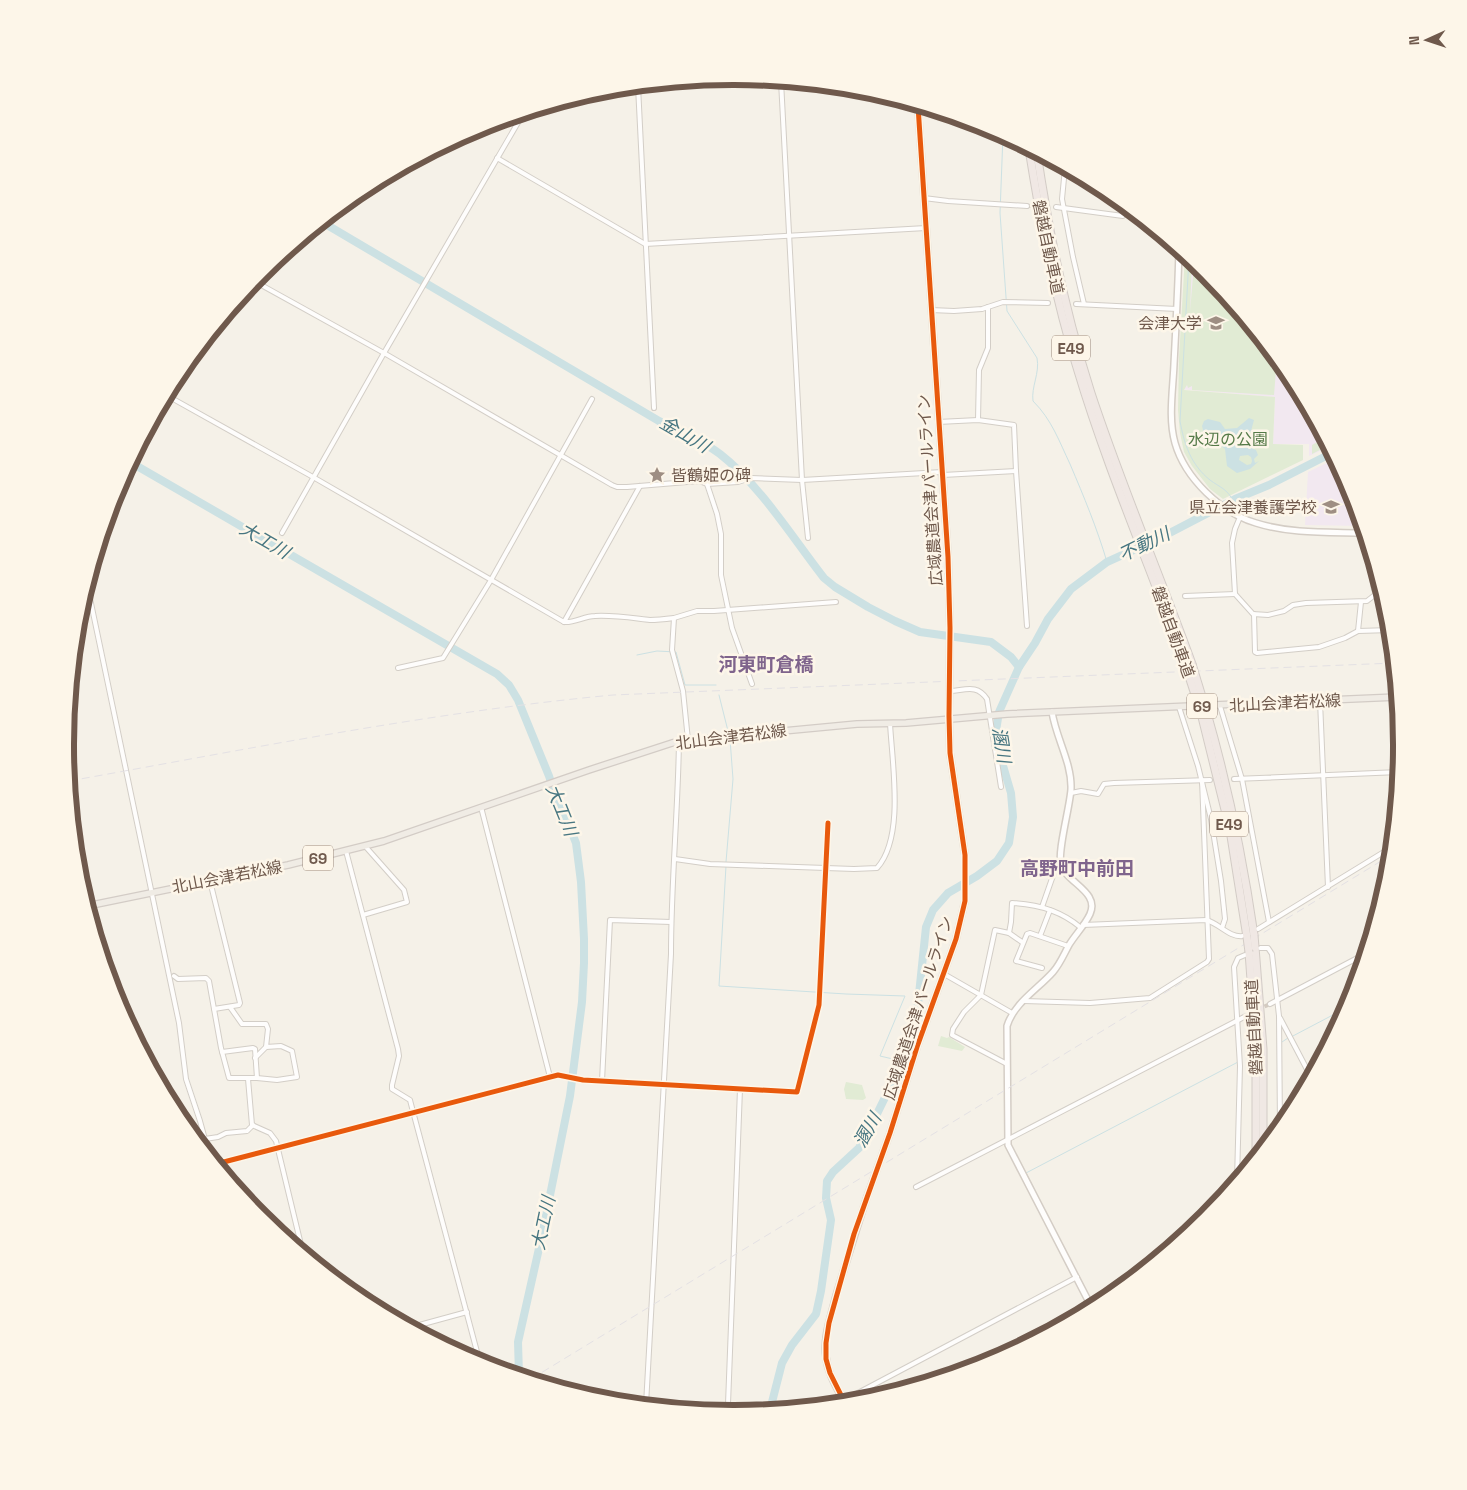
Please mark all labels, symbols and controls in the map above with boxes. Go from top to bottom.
north arrow [1402,15,1452,65]
text: N [1405,36,1423,46]
street label: 磐越自動車道 [1028,198,1068,296]
place label: 会津大学 [1138,313,1202,334]
school or university icon: 会津大学 [1206,313,1226,333]
road number: E49 [1052,336,1090,360]
street label: 広域農道会津パールライン [913,393,947,587]
water label: 金山川 [656,411,716,458]
park label: 水辺の公園 [1188,429,1268,450]
place icon: 皆鶴姫の碑 [647,465,667,485]
place label: 皆鶴姫の碑 [671,465,751,486]
place label: 県立会津養護学校 [1189,497,1317,518]
school or university icon: 県立会津養護学校 [1321,497,1341,517]
water label: 大工川 [236,517,296,564]
water label: 不動川 [1115,521,1175,566]
street label: 磐越自動車道 [1147,583,1199,681]
district label: 河東町倉橋 [718,652,814,677]
street label: 北山会津若松線 [1229,690,1341,716]
road number: 69 [1187,694,1217,718]
street label: 北山会津若松線 [674,720,788,754]
water label: 溷川 [988,725,1016,767]
water label: 大工川 [541,781,584,841]
road number: E49 [1210,812,1248,836]
road number: 69 [303,846,333,870]
street label: 北山会津若松線 [170,856,284,898]
district label: 高野町中前田 [1020,856,1134,881]
street label: 広域農道会津パールライン [878,913,958,1103]
street label: 磐越自動車道 [1241,979,1267,1075]
water label: 溷川 [848,1107,887,1151]
water label: 大工川 [526,1192,560,1252]

